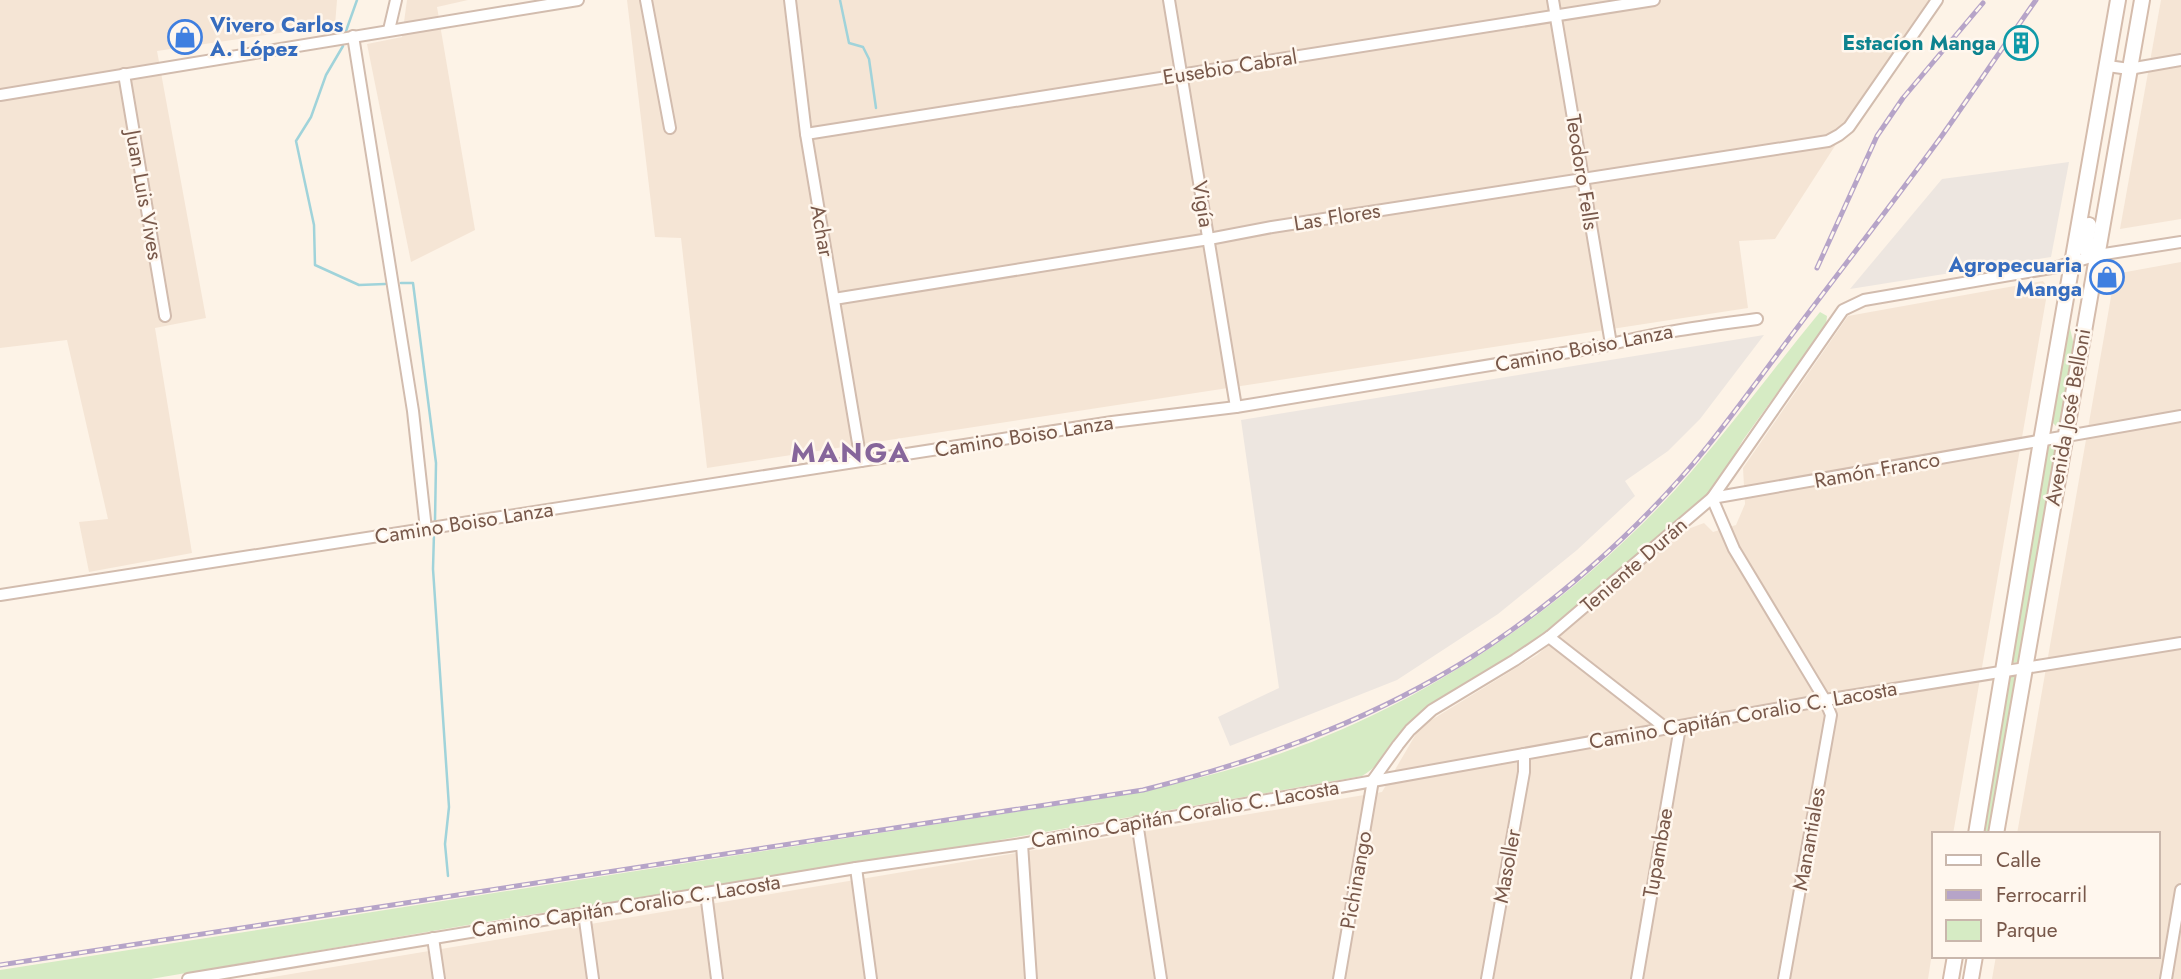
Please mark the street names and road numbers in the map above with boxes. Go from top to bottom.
street label: Eusebio Cabral [1161,42,1299,92]
street label: Teodoro Fells [1558,112,1606,232]
street label: Juan Luis Vives [117,125,170,262]
street label: Vigía [1185,179,1221,229]
street label: Las Flores [1292,195,1382,239]
street label: Achar [803,203,841,260]
street label: Camino Boiso Lanza [1493,316,1675,380]
street label: Avenida José Belloni [2038,326,2098,508]
street label: Camino Boiso Lanza [933,407,1115,465]
street label: Ramón Franco [1812,444,1942,496]
street label: Camino Boiso Lanza [373,494,555,552]
street label: Teniente Durán [1574,510,1694,620]
street label: Camino Capitán Coralio C. Lacosta [1587,673,1899,757]
street label: Camino Capitán Coralio C. Lacosta [1029,772,1341,856]
street label: Manantiales [1785,785,1833,893]
street label: Tupambae [1635,806,1681,900]
street label: Masoller [1486,826,1528,905]
street label: Pichinango [1333,829,1379,931]
street label: Camino Capitán Coralio C. Lacosta [470,867,782,945]

